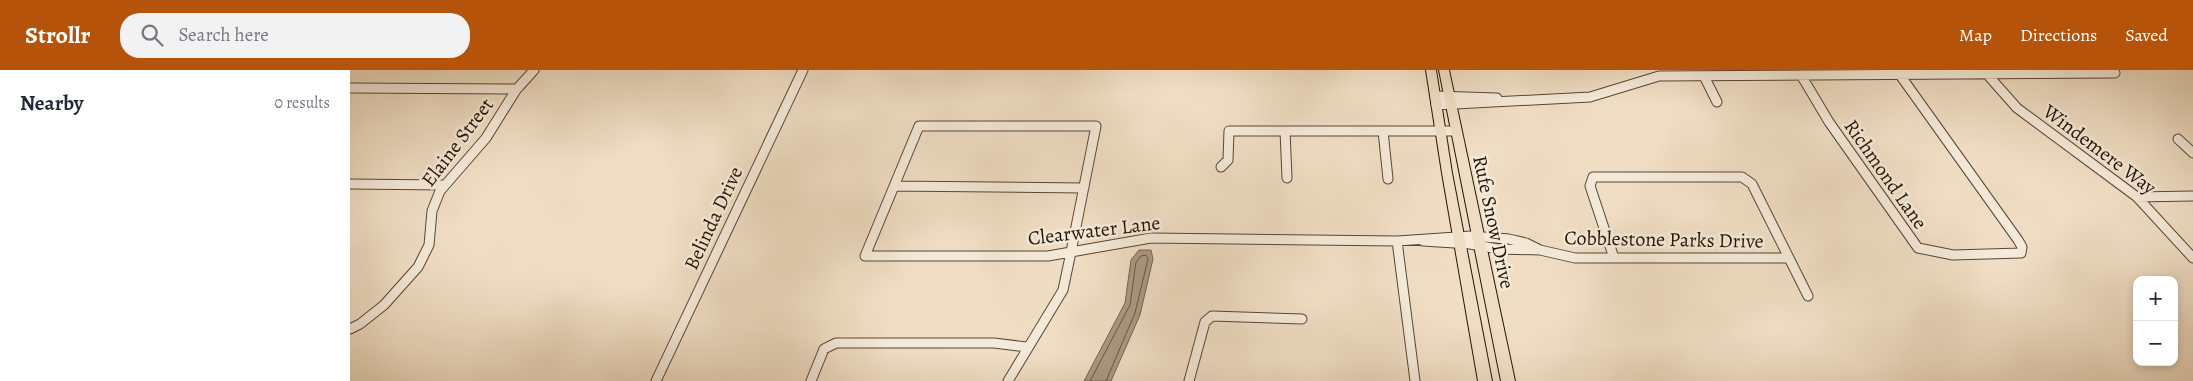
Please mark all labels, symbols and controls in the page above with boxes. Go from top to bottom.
search box [120,13,470,58]
text: Strollr [25,19,90,51]
icon: search [138,21,166,49]
text: Search here [178,22,269,48]
text: Map [1959,23,1992,47]
text: Directions [2020,23,2097,47]
text: Saved [2125,23,2168,47]
text: Nearby [20,89,83,117]
text: 0 results [274,92,330,114]
street label: Elaine Street [415,92,500,192]
street label: Windemere Way [2037,97,2163,201]
street label: Richmond Lane [1838,114,1934,235]
street label: Rufe Snow Drive [1466,153,1521,291]
street label: Belinda Drive [678,162,749,274]
street label: Clearwater Lane [1026,209,1162,252]
street label: Cobblestone Parks Drive [1564,224,1764,255]
map controls [2133,276,2178,366]
button: + [2133,276,2178,321]
button: − [2133,321,2178,366]

